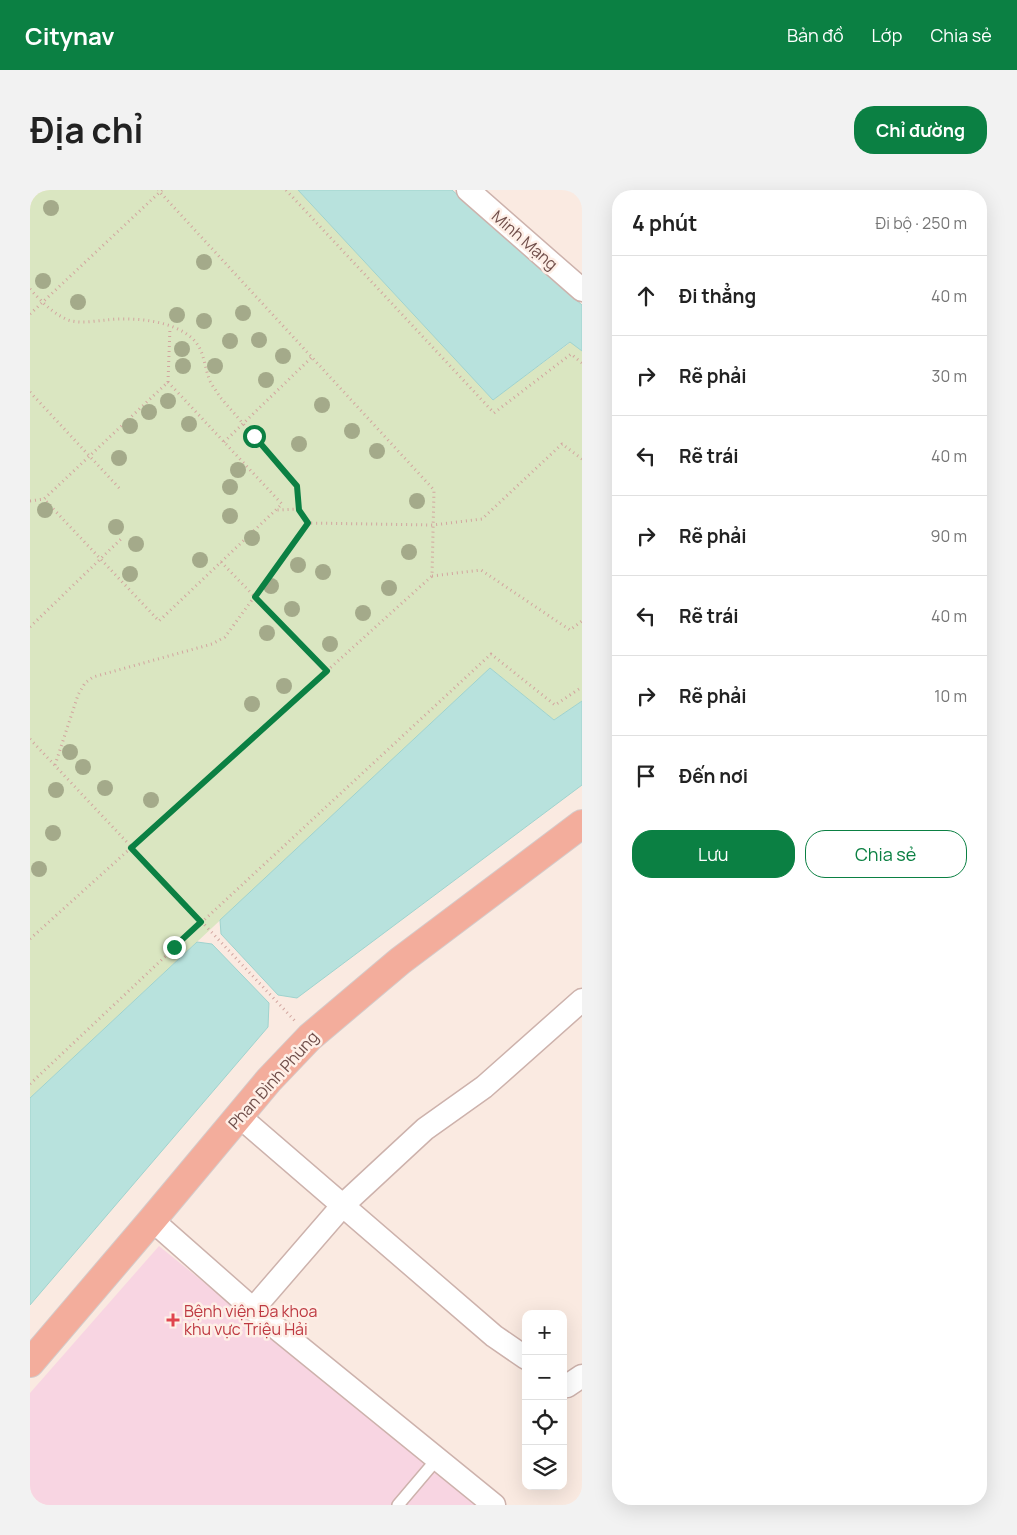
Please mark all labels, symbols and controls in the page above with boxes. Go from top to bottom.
text: Citynav [25,19,115,52]
text: Bản đồ [787,23,844,47]
text: Lớp [872,23,902,47]
text: Chia sẻ [930,23,992,47]
text: Địa chỉ [30,106,143,154]
button: Chỉ đường [854,106,987,154]
street label: Minh Mạng [487,205,563,275]
text: 4 phút [632,209,697,237]
text: Đi bộ · 250 m [876,212,967,234]
icon: ahead [632,282,660,310]
text: Đi thẳng [679,283,756,309]
text: 40 m [931,285,967,307]
icon: right [632,362,660,390]
text: Rẽ phải [679,363,747,389]
text: 30 m [932,365,967,387]
route start [243,425,266,448]
icon: left [632,442,660,470]
text: Rẽ trái [679,443,739,469]
text: 40 m [931,445,967,467]
icon: right [632,522,660,550]
text: Rẽ phải [679,523,747,549]
text: 90 m [931,525,967,547]
icon: left [632,602,660,630]
text: Rẽ trái [679,603,739,629]
text: 40 m [931,605,967,627]
icon: right [632,682,660,710]
text: Rẽ phải [679,683,747,709]
text: 10 m [934,685,967,707]
icon: arrive [632,762,660,790]
text: Đến nơi [679,763,748,789]
button: Lưu [632,830,795,878]
button: Chia sẻ [805,830,967,878]
route end [163,936,186,959]
street label: Phan Đình Phùng [223,1026,323,1134]
place label: Bệnh viện Đa khoa khu vực Triệu Hải [184,1300,317,1340]
map controls [522,1310,567,1490]
button: + [522,1310,567,1355]
marker: Bệnh viện Đa khoa khu vực Triệu Hải [166,1313,180,1327]
button: − [522,1355,567,1400]
button: locate [522,1400,567,1445]
button: layers [522,1445,567,1490]

